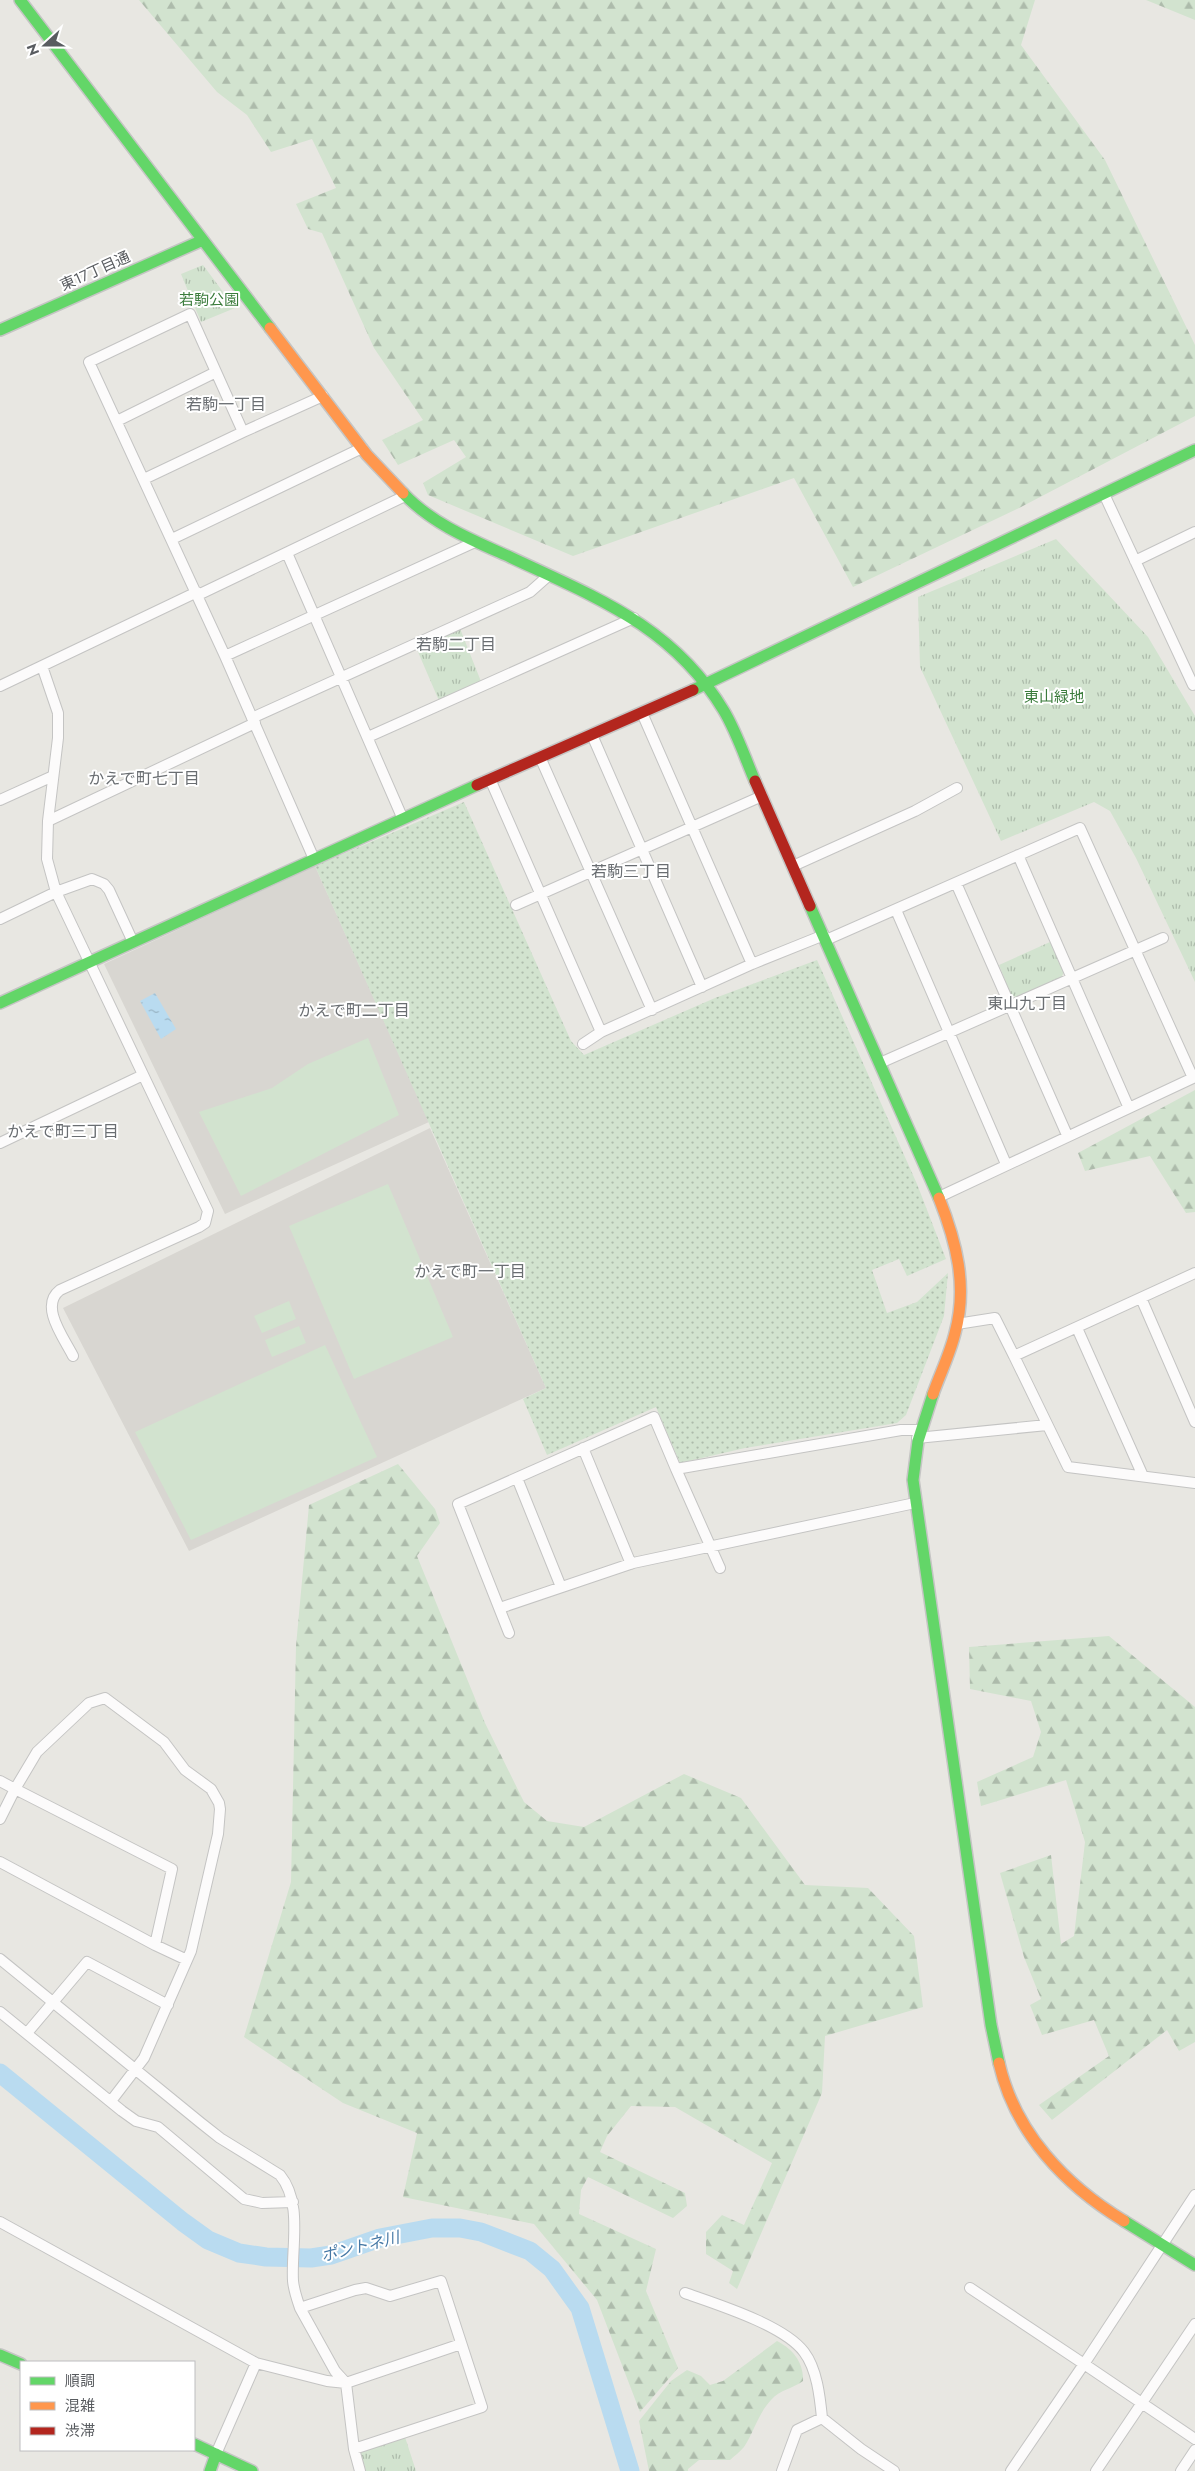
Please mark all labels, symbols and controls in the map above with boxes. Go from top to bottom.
north arrow [20,20,70,70]
text: N [22,41,44,58]
street label: 東17丁目通 [56,246,134,296]
park label: 若駒公園 [179,289,239,311]
district label: 若駒一丁目 [186,393,266,416]
district label: 若駒二丁目 [416,633,496,656]
park label: 東山緑地 [1024,686,1084,708]
district label: かえで町七丁目 [88,767,200,790]
district label: 若駒三丁目 [591,860,671,883]
district label: 東山九丁目 [987,992,1067,1015]
district label: かえで町二丁目 [298,999,410,1022]
district label: かえで町三丁目 [7,1120,119,1143]
district label: かえで町一丁目 [414,1260,526,1283]
water label: ポントネ川 [319,2225,404,2267]
legend [20,2361,195,2451]
text: 順調 [65,2370,95,2392]
text: 混雑 [65,2395,95,2417]
text: 渋滞 [65,2420,95,2442]

